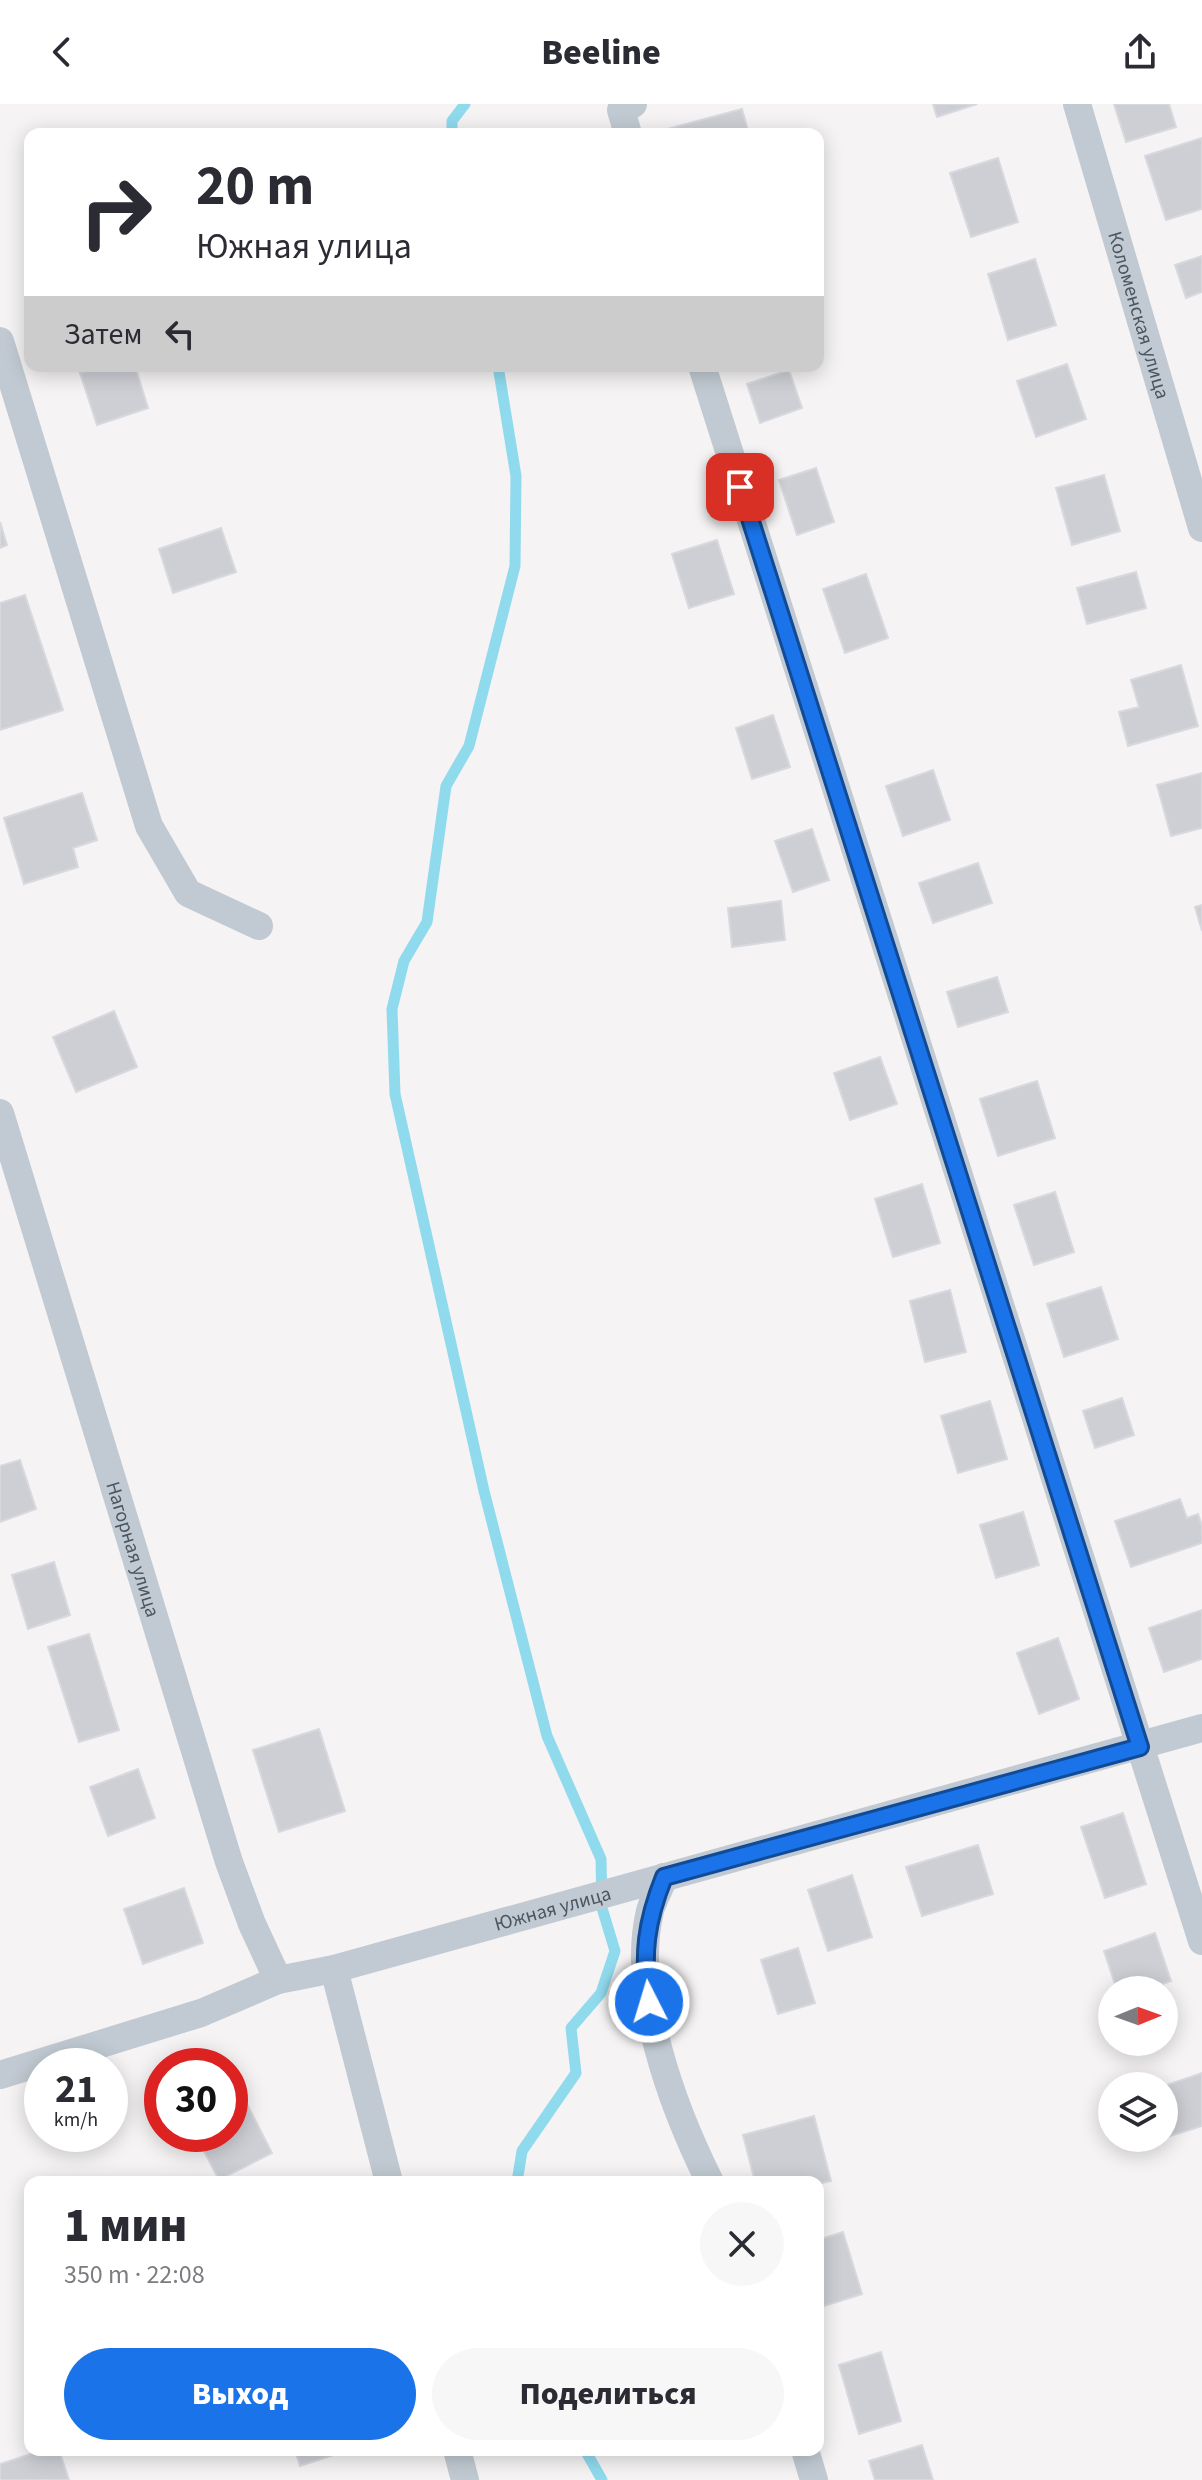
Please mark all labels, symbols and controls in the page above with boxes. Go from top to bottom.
text: Beeline [541,27,661,78]
icon: back [40,30,84,74]
icon: share [1118,30,1162,74]
text: 20 m [196,147,314,226]
icon: right [64,160,168,264]
text: Южная улица [196,221,412,272]
street label: Коломенская улица [1100,228,1176,402]
icon: left [158,312,202,356]
text: Затем [64,313,142,356]
pin [706,453,774,521]
icon: arrive [718,465,762,509]
street label: Нагорная улица [98,1478,166,1621]
street label: Южная улица [491,1880,614,1939]
position arrow [607,1960,691,2044]
north arrow [1098,1976,1178,2056]
map controls [1098,1976,1178,2152]
speed limit sign: 30 [144,2048,248,2152]
text: 21 [55,2061,97,2118]
button: layers [1098,2072,1178,2152]
text: km/h [54,2106,98,2134]
text: 1 мин [64,2192,187,2260]
button: close [700,2202,784,2286]
text: 350 m · 22:08 [64,2256,205,2293]
button: Выход [64,2348,416,2440]
button: Поделиться [432,2348,784,2440]

